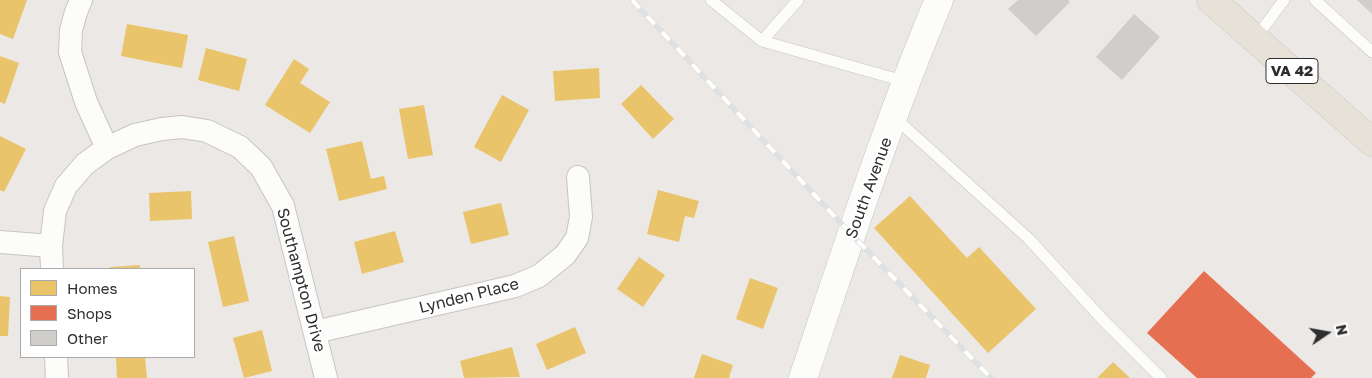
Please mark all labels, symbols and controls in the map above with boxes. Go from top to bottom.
road number: VA 42 [1266,58,1318,84]
street label: South Avenue [842,135,896,241]
street label: Southampton Drive [273,206,329,354]
legend [20,268,195,358]
street label: Lynden Place [417,274,521,318]
text: Homes [67,279,117,297]
text: Shops [67,304,112,322]
north arrow [1302,308,1352,358]
text: N [1333,323,1352,337]
text: Other [67,329,108,347]

